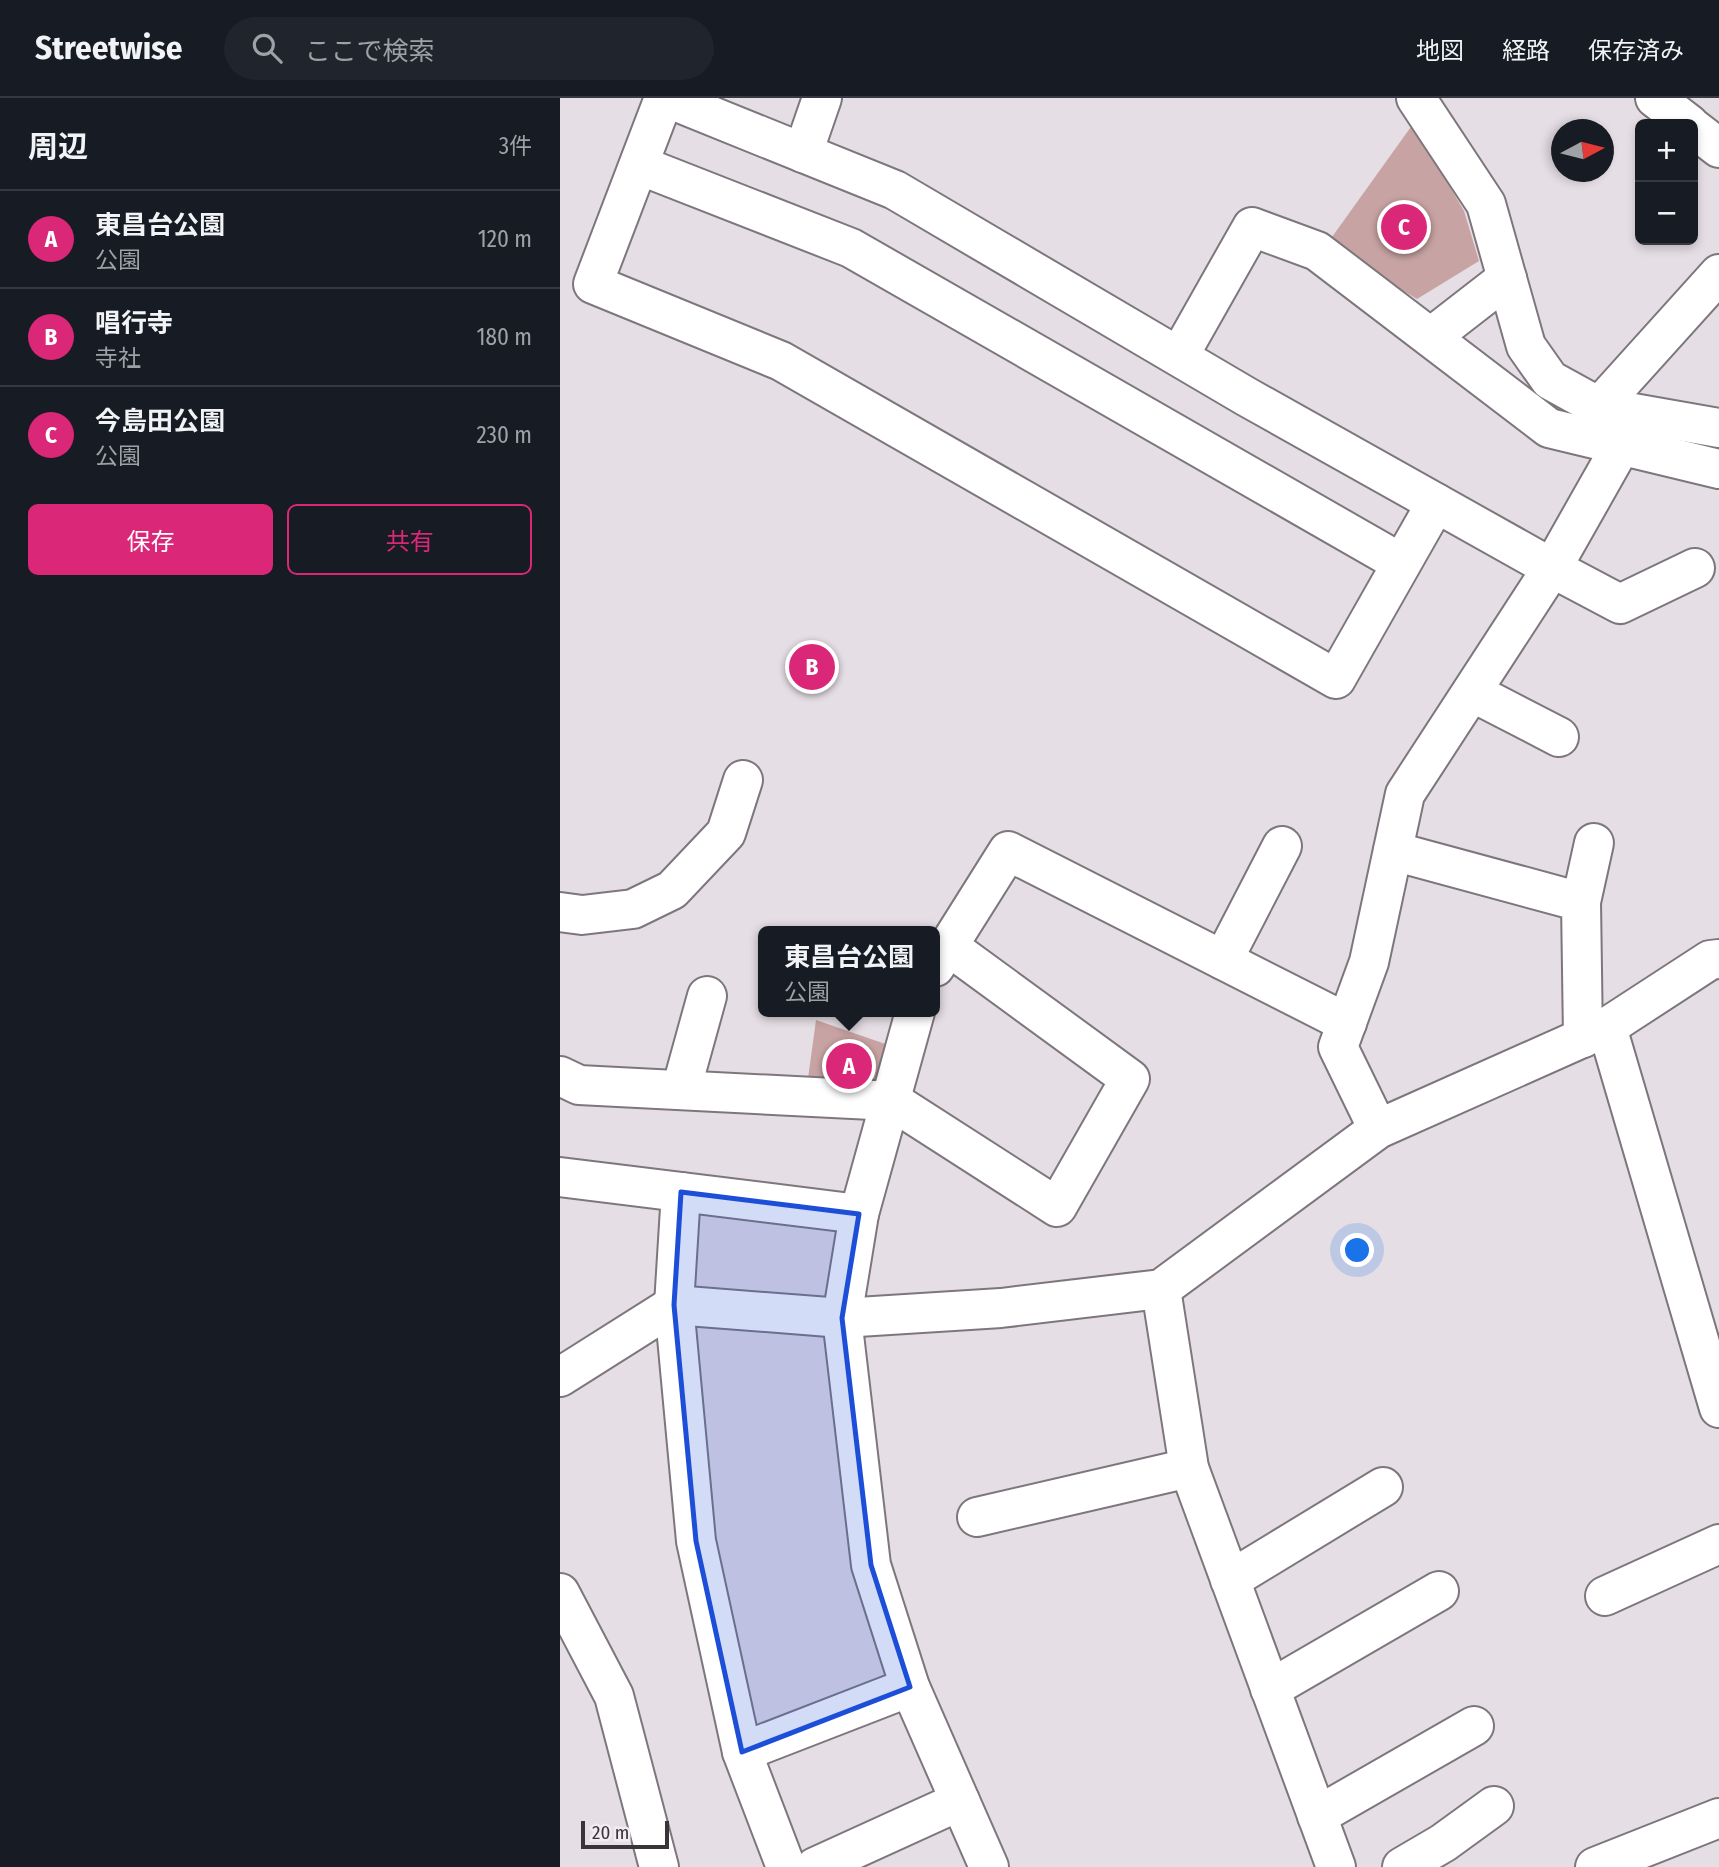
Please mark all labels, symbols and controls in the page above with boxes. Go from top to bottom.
search box [224,17,714,80]
text: Streetwise [35,28,182,68]
icon: search [248,29,286,67]
text: ここで検索 [304,36,434,67]
text: 地図 [1416,37,1464,65]
text: 経路 [1502,37,1550,65]
text: 保存済み [1588,37,1684,65]
north arrow [1551,119,1614,182]
map controls [1635,119,1698,245]
button: + [1635,119,1698,182]
text: 周辺 [28,129,88,165]
text: 3件 [499,132,532,160]
button: − [1635,182,1698,245]
pin: C [1381,201,1427,253]
text: 東昌台公園 [95,210,225,241]
text: A [45,225,57,253]
text: 120 m [478,225,532,253]
text: 公園 [95,246,141,274]
text: 唱行寺 [95,308,173,339]
text: B [45,323,57,351]
text: 180 m [476,323,532,351]
text: 寺社 [95,344,141,372]
text: 今島田公園 [95,406,225,437]
text: C [45,421,57,449]
text: 230 m [476,421,532,449]
text: 公園 [95,442,141,470]
button: 保存 [28,504,273,575]
button: 共有 [287,504,532,575]
pin: B [789,641,835,693]
popup [758,926,940,1017]
text: 東昌台公園 [784,942,914,973]
text: 公園 [784,978,830,1006]
pin: A [826,1040,872,1092]
your location [1340,1233,1374,1267]
scale bar [581,1818,668,1850]
text: 20 m [592,1821,629,1844]

